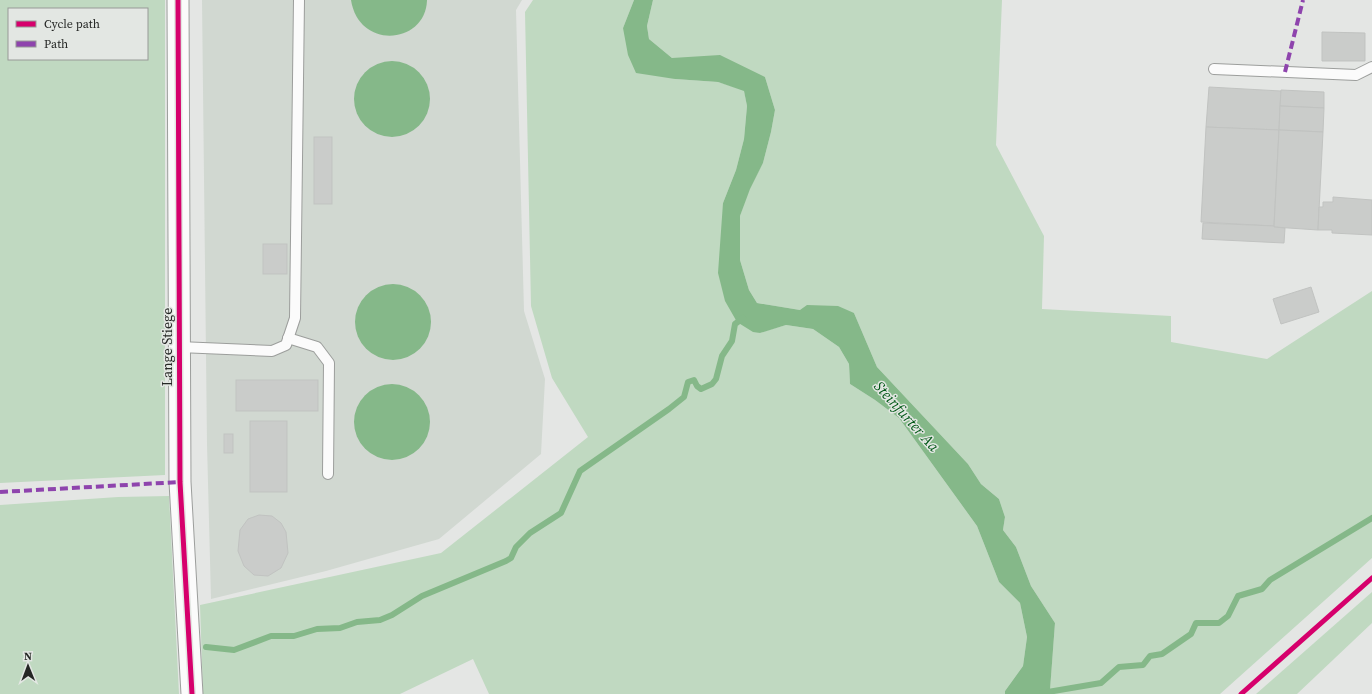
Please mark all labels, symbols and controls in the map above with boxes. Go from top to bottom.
legend [8,8,148,60]
text: Cycle path [44,16,100,32]
text: Path [44,36,68,52]
street label: Lange Stiege [157,308,177,386]
water label: Steinfurter Aa [870,376,944,456]
north arrow [8,646,48,686]
text: N [24,649,32,664]

